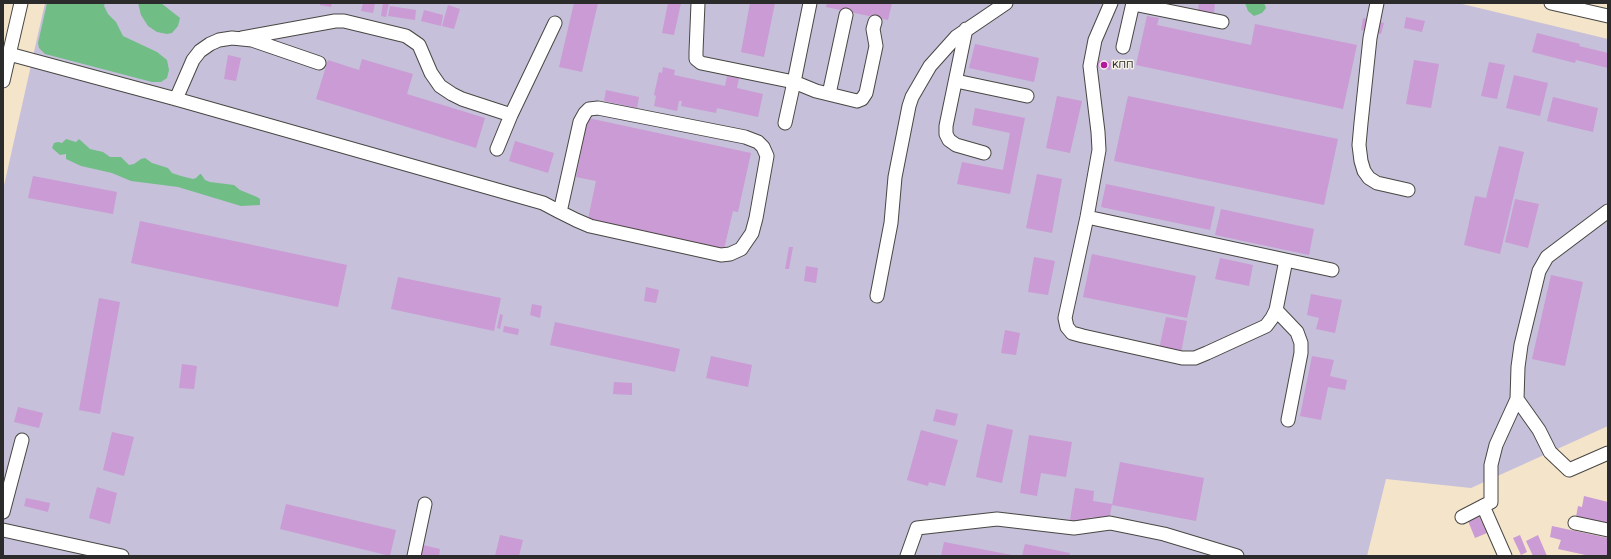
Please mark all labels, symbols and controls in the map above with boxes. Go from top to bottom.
place label: КПП [1112,59,1133,71]
marker: КПП [1099,60,1109,70]

